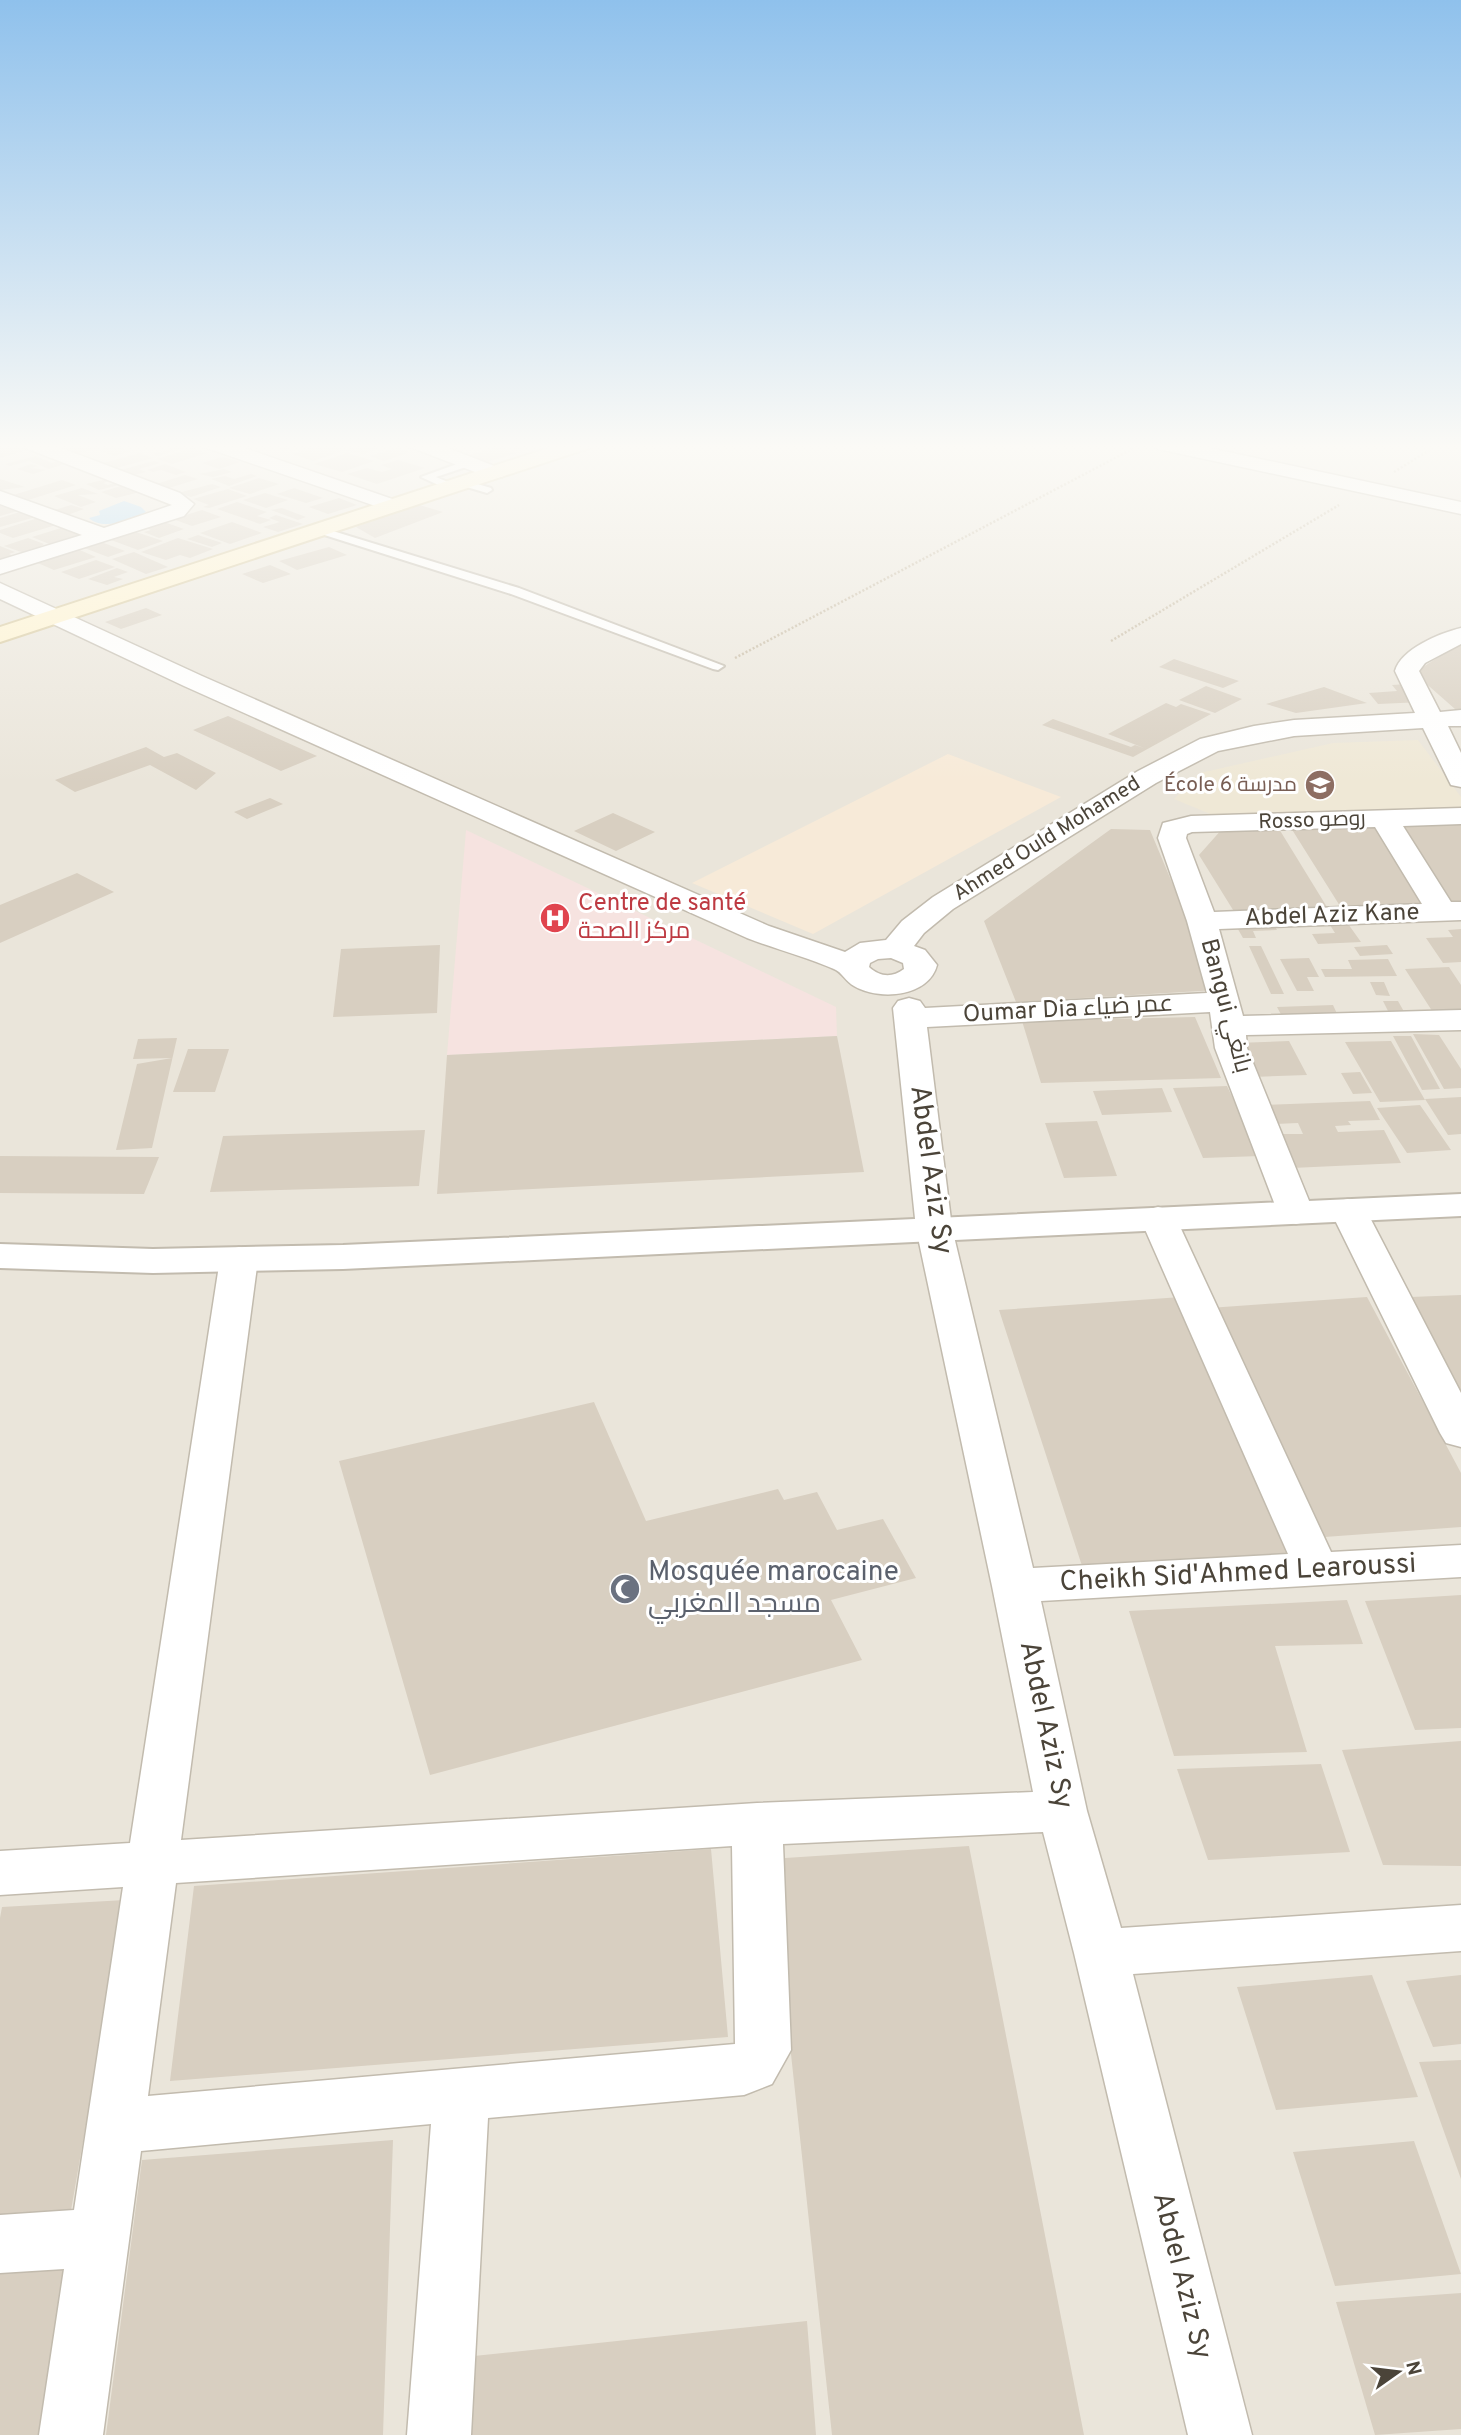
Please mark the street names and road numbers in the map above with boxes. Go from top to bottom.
street label: Ahmed Ould Mohamed [948,770,1146,908]
street label: Rosso روصو [1258,806,1366,836]
street label: Abdel Aziz Kane [1244,898,1420,934]
street label: Bangui بانغي [1191,936,1257,1077]
street label: Oumar Dia عمر ضياء [962,990,1174,1030]
street label: Abdel Aziz Sy [900,1083,960,1257]
street label: Cheikh Sid'Ahmed Learoussi [1059,1547,1417,1601]
street label: Abdel Aziz Sy [1010,1638,1080,1812]
street label: Abdel Aziz Sy [1143,2189,1219,2363]

